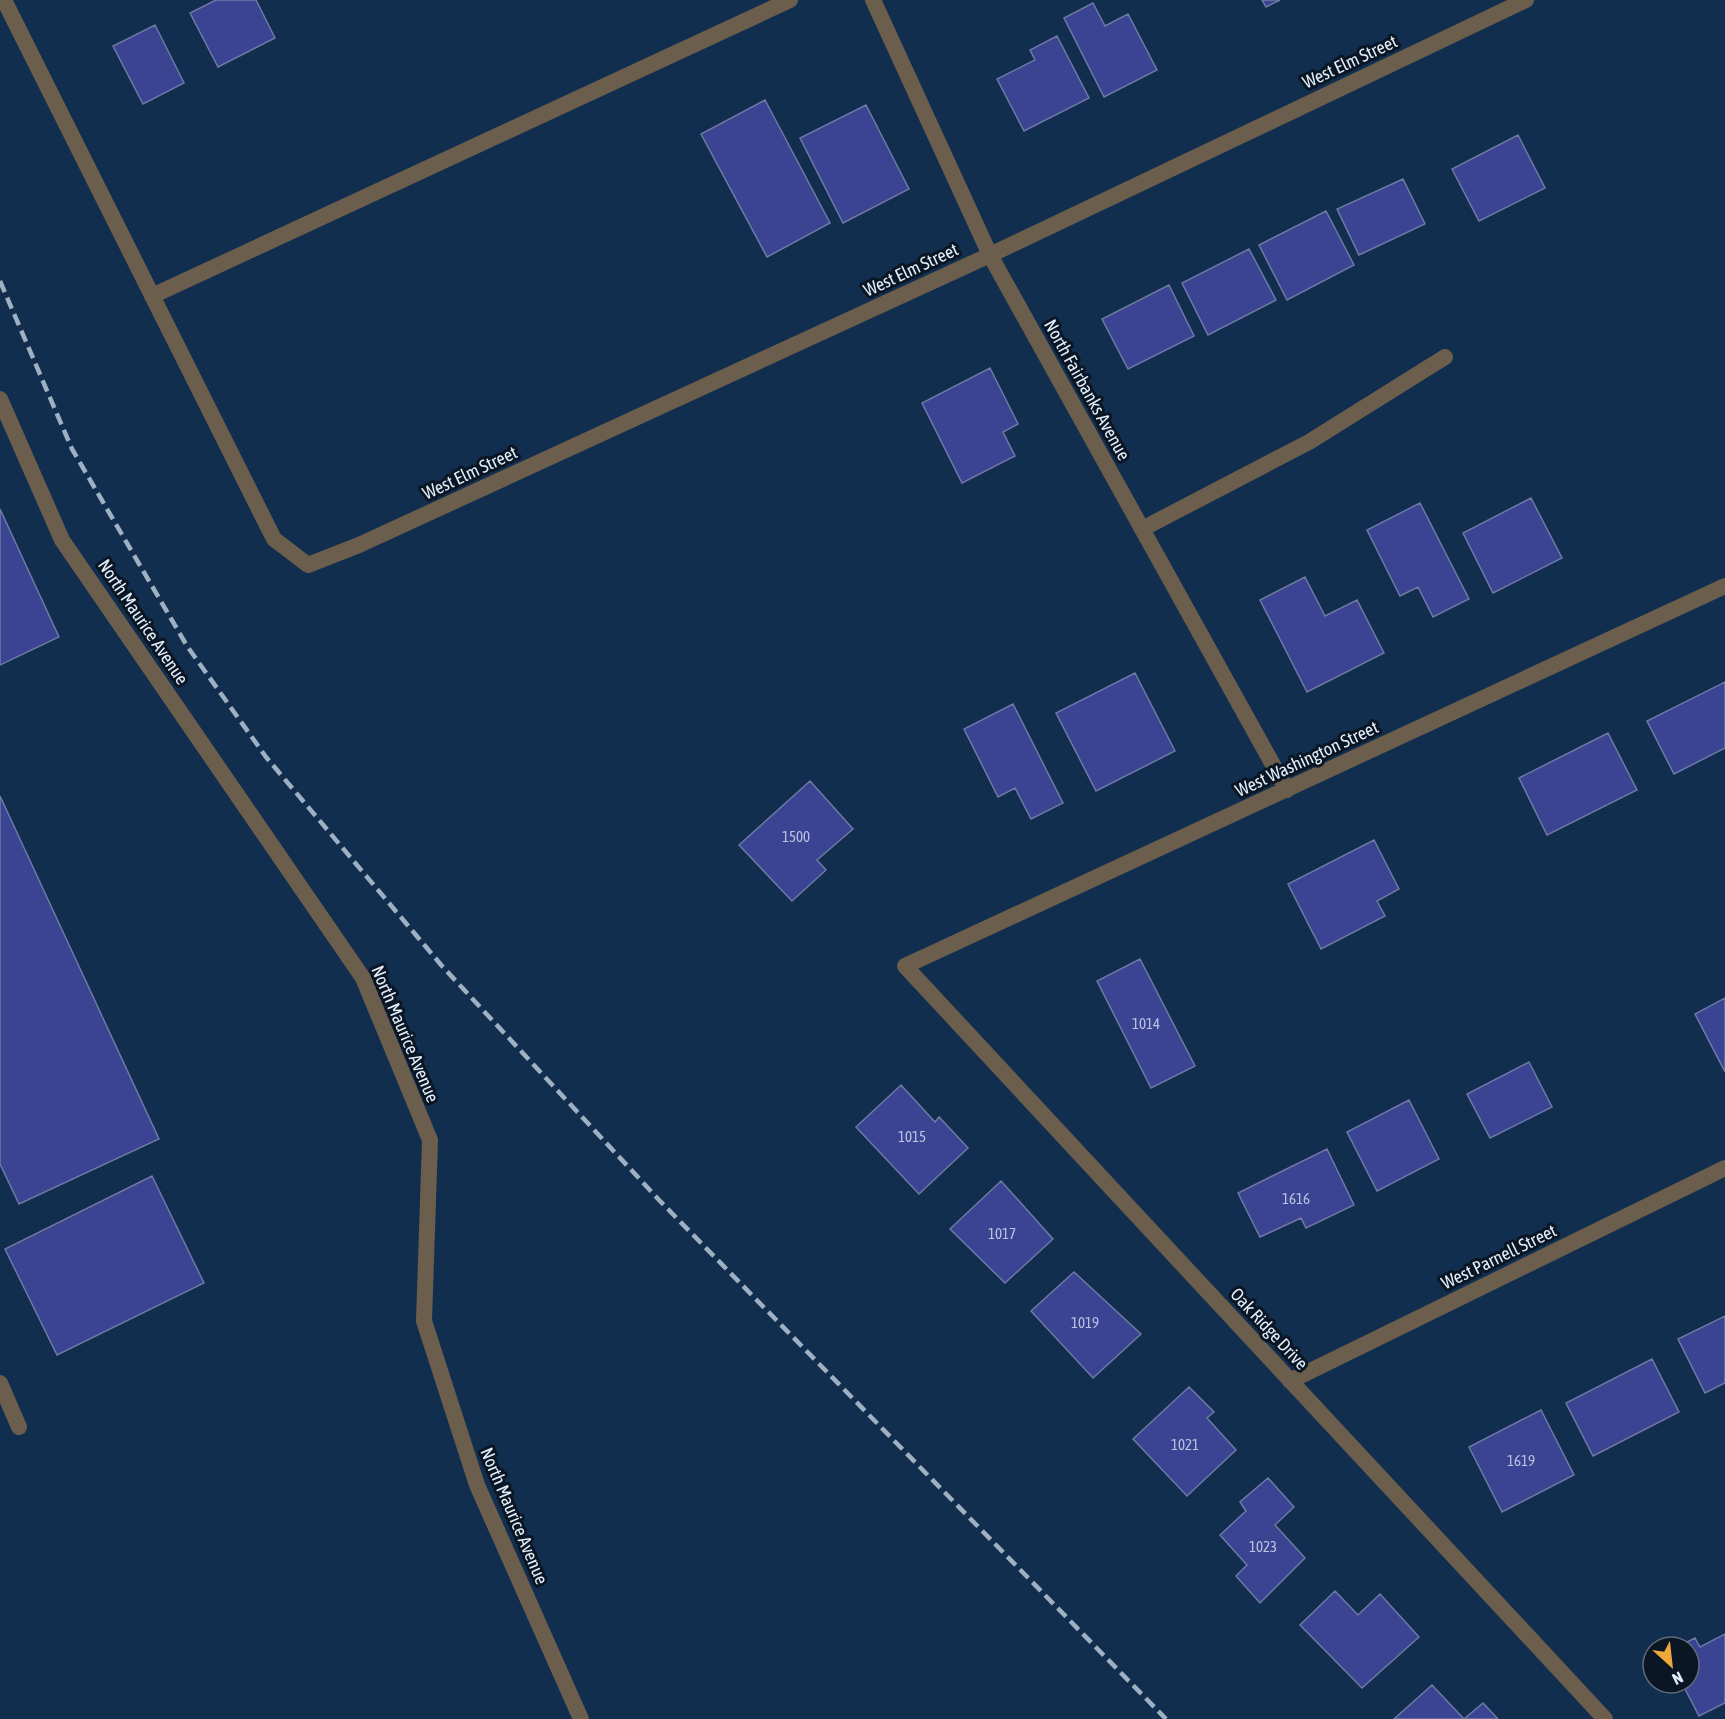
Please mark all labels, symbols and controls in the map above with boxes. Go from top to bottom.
street label: West Elm Street [1299,30,1400,93]
street label: West Elm Street [860,238,961,301]
street label: North Fairbanks Avenue [1040,316,1135,464]
street label: West Elm Street [419,441,520,504]
street label: North Maurice Avenue [94,555,193,688]
street label: West Washington Street [1232,716,1382,801]
house number: 1500 [782,828,810,845]
street label: North Maurice Avenue [367,962,444,1105]
house number: 1014 [1132,1015,1160,1032]
house number: 1015 [898,1128,926,1145]
house number: 1616 [1282,1190,1310,1207]
street label: West Parnell Street [1438,1220,1560,1293]
house number: 1017 [988,1225,1016,1242]
street label: Oak Ridge Drive [1226,1284,1312,1374]
house number: 1019 [1071,1314,1099,1331]
house number: 1021 [1171,1436,1199,1453]
street label: North Maurice Avenue [476,1444,553,1587]
house number: 1619 [1507,1452,1535,1469]
house number: 1023 [1249,1538,1277,1555]
north arrow [1641,1635,1701,1695]
text: N [1670,1668,1686,1689]

